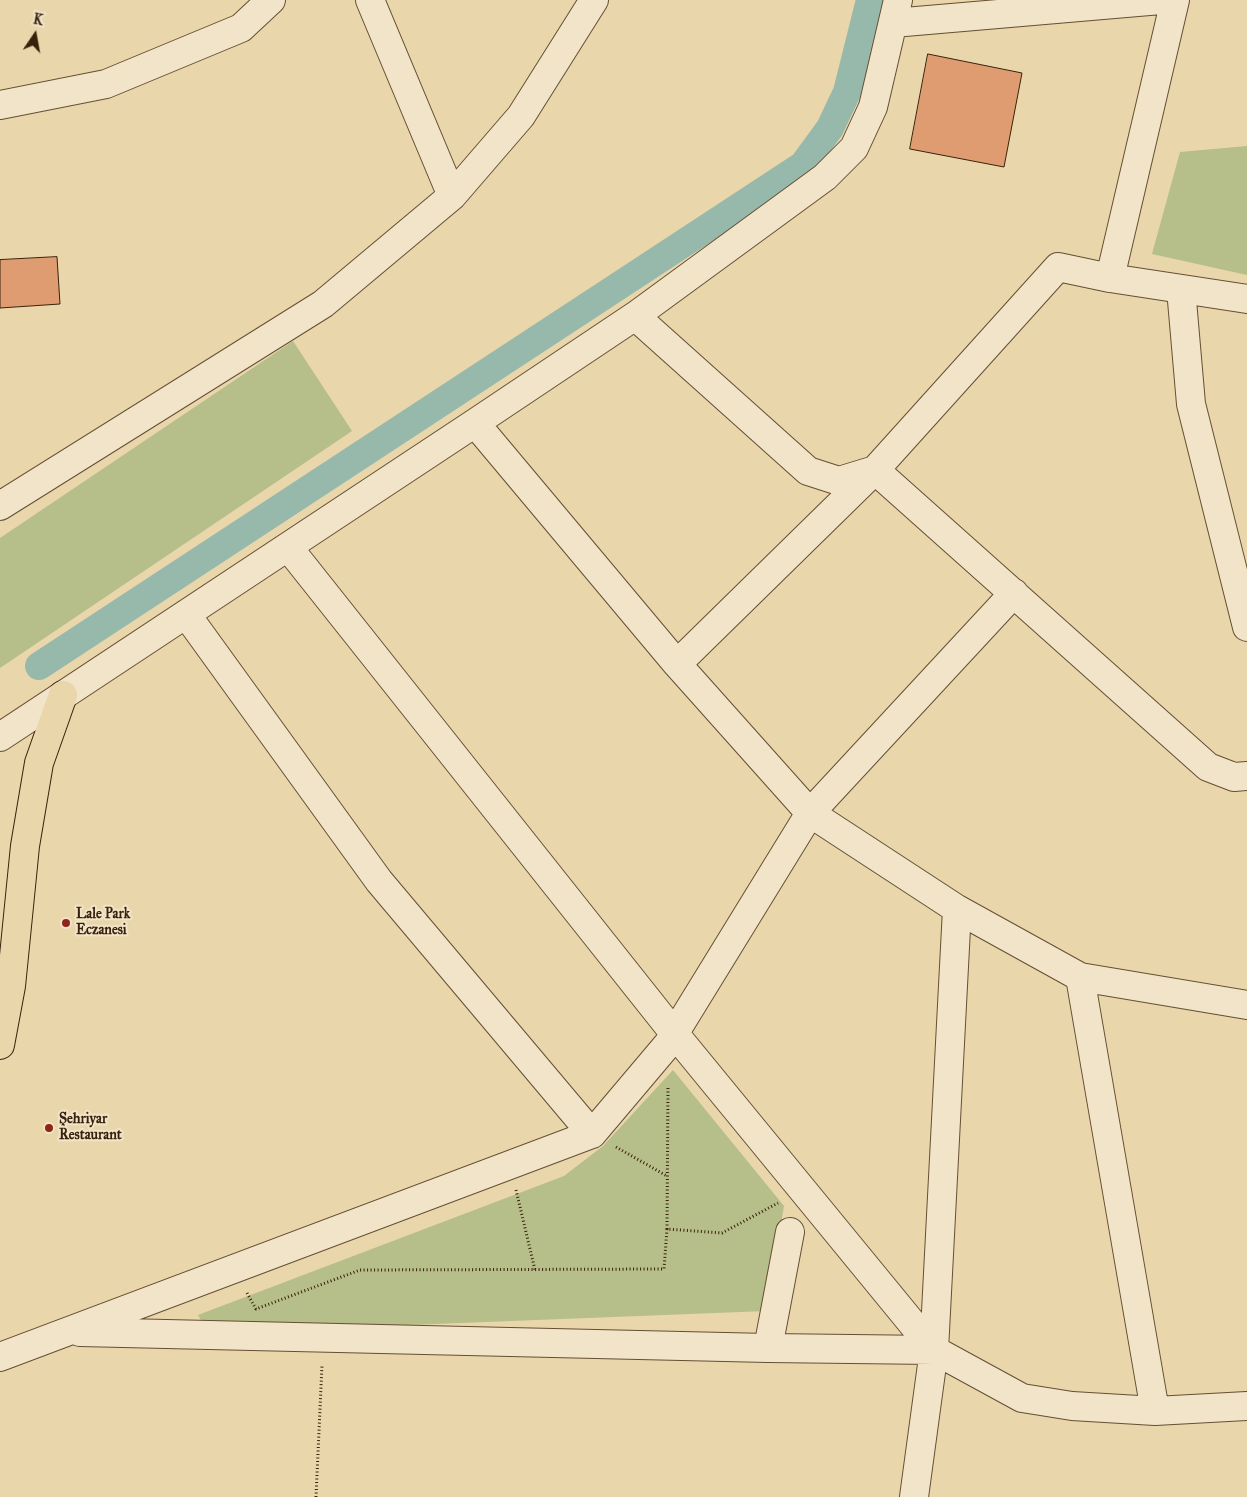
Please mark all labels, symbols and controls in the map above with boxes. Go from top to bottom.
north arrow [10,10,60,60]
text: K [32,10,45,29]
place label: Lale Park Eczanesi [76,907,130,940]
marker: Lale Park Eczanesi [60,917,72,929]
place label: Şehriyar Restaurant [59,1112,122,1144]
marker: Şehriyar Restaurant [43,1122,55,1134]

